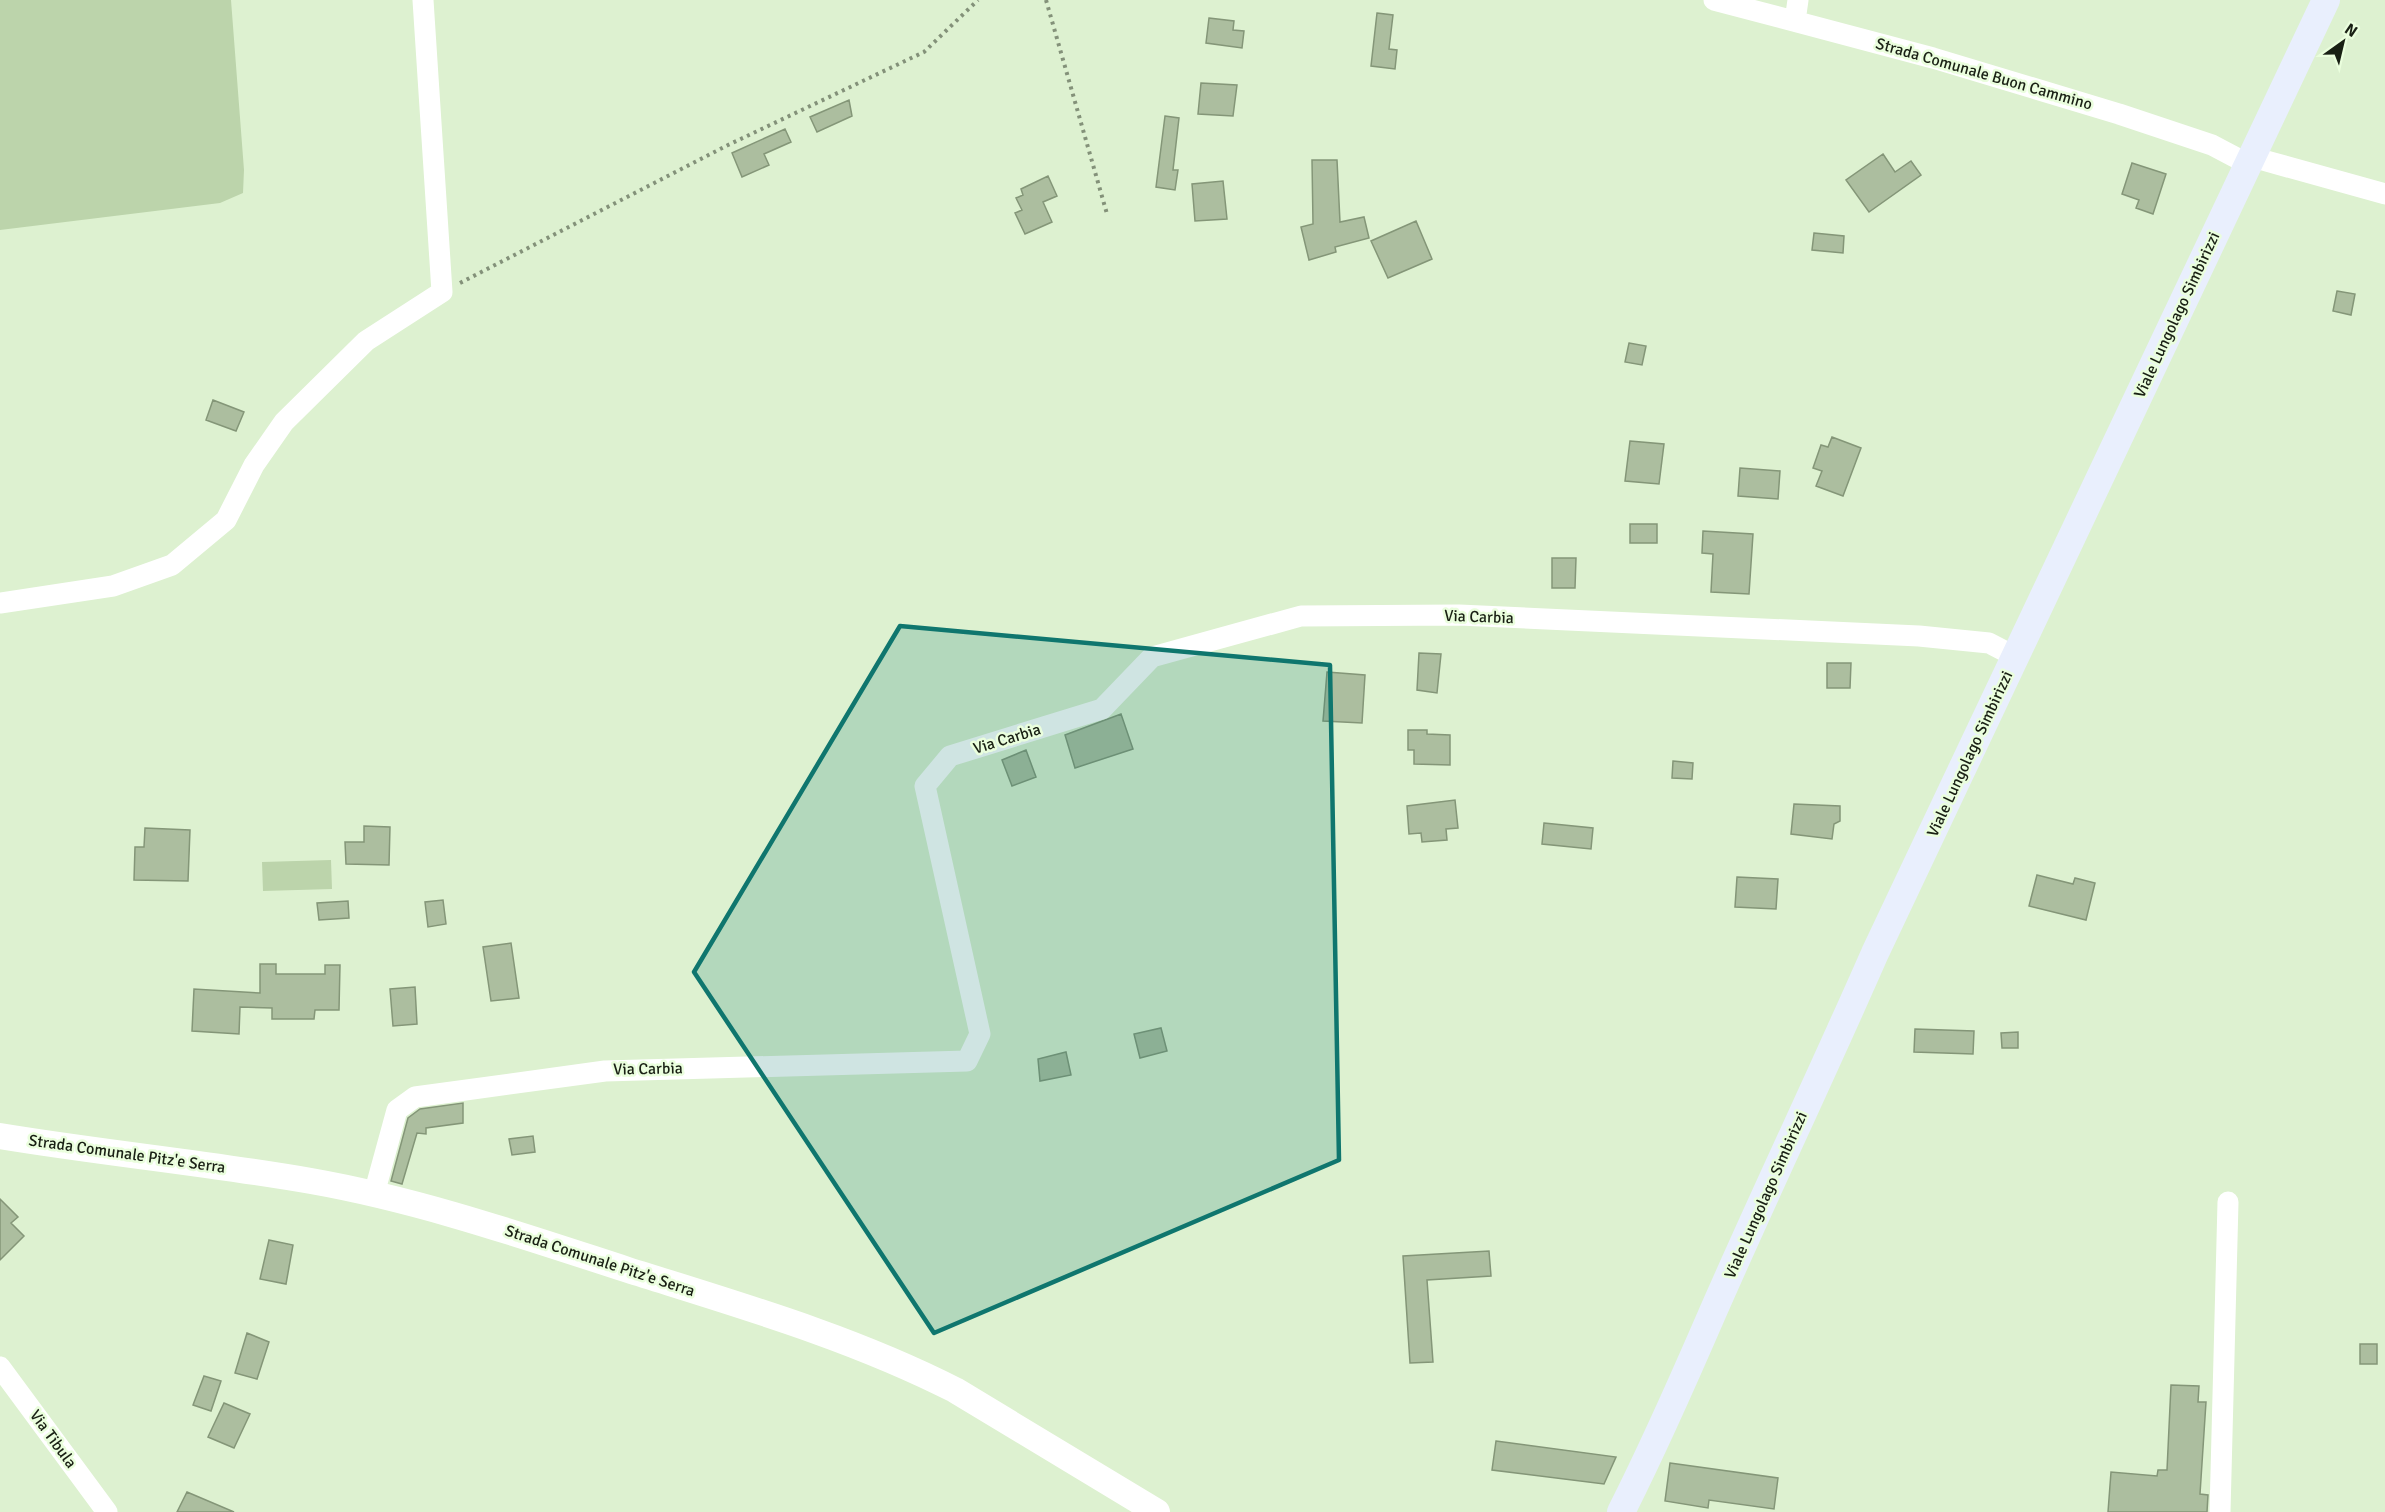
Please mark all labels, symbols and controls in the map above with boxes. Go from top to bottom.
north arrow [2313,12,2373,72]
text: N [2341,19,2361,42]
street label: Strada Comunale Buon Cammino [1873,33,2095,115]
street label: Viale Lungolago Simbirizzi [2130,229,2224,401]
street label: Via Carbia [1444,606,1514,628]
street label: Viale Lungolago Simbirizzi [1923,668,2017,840]
street label: Via Carbia [971,719,1043,759]
street label: Via Carbia [613,1058,683,1080]
street label: Viale Lungolago Simbirizzi [1720,1108,1812,1282]
street label: Strada Comunale Pitz'e Serra [27,1130,227,1178]
street label: Strada Comunale Pitz'e Serra [503,1221,697,1301]
street label: Via Tibula [25,1406,81,1472]

